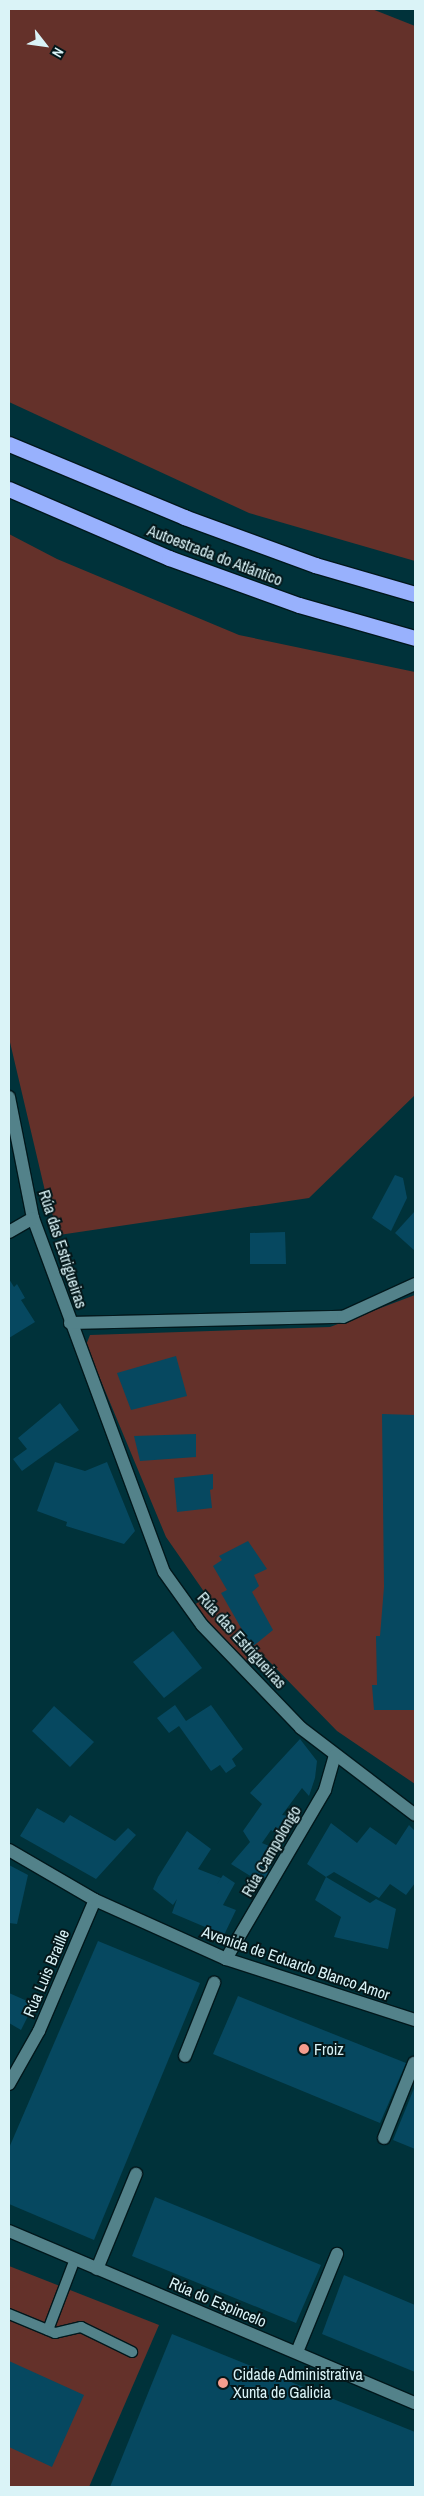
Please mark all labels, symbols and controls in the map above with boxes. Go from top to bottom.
north arrow [20,20,70,70]
text: N [48,44,68,61]
street label: Autoestrada do Atlántico [144,520,286,590]
street label: Rúa das Estrigueiras [35,1187,91,1311]
street label: Rúa das Estrigueiras [194,1588,290,1692]
street label: Rúa Campolongo [237,1802,305,1900]
street label: Avenida de Eduardo Blanco Amor [199,1922,393,2004]
street label: Rúa Luis Braille [19,1926,73,2020]
place label: Froiz [314,2039,344,2059]
marker: Froiz [298,2043,310,2055]
street label: Rúa do Espincelo [167,2273,269,2331]
place label: Cidade Administrativa Xunta de Galicia [233,2364,364,2402]
marker: Cidade Administrativa Xunta de Galicia [217,2377,229,2389]

